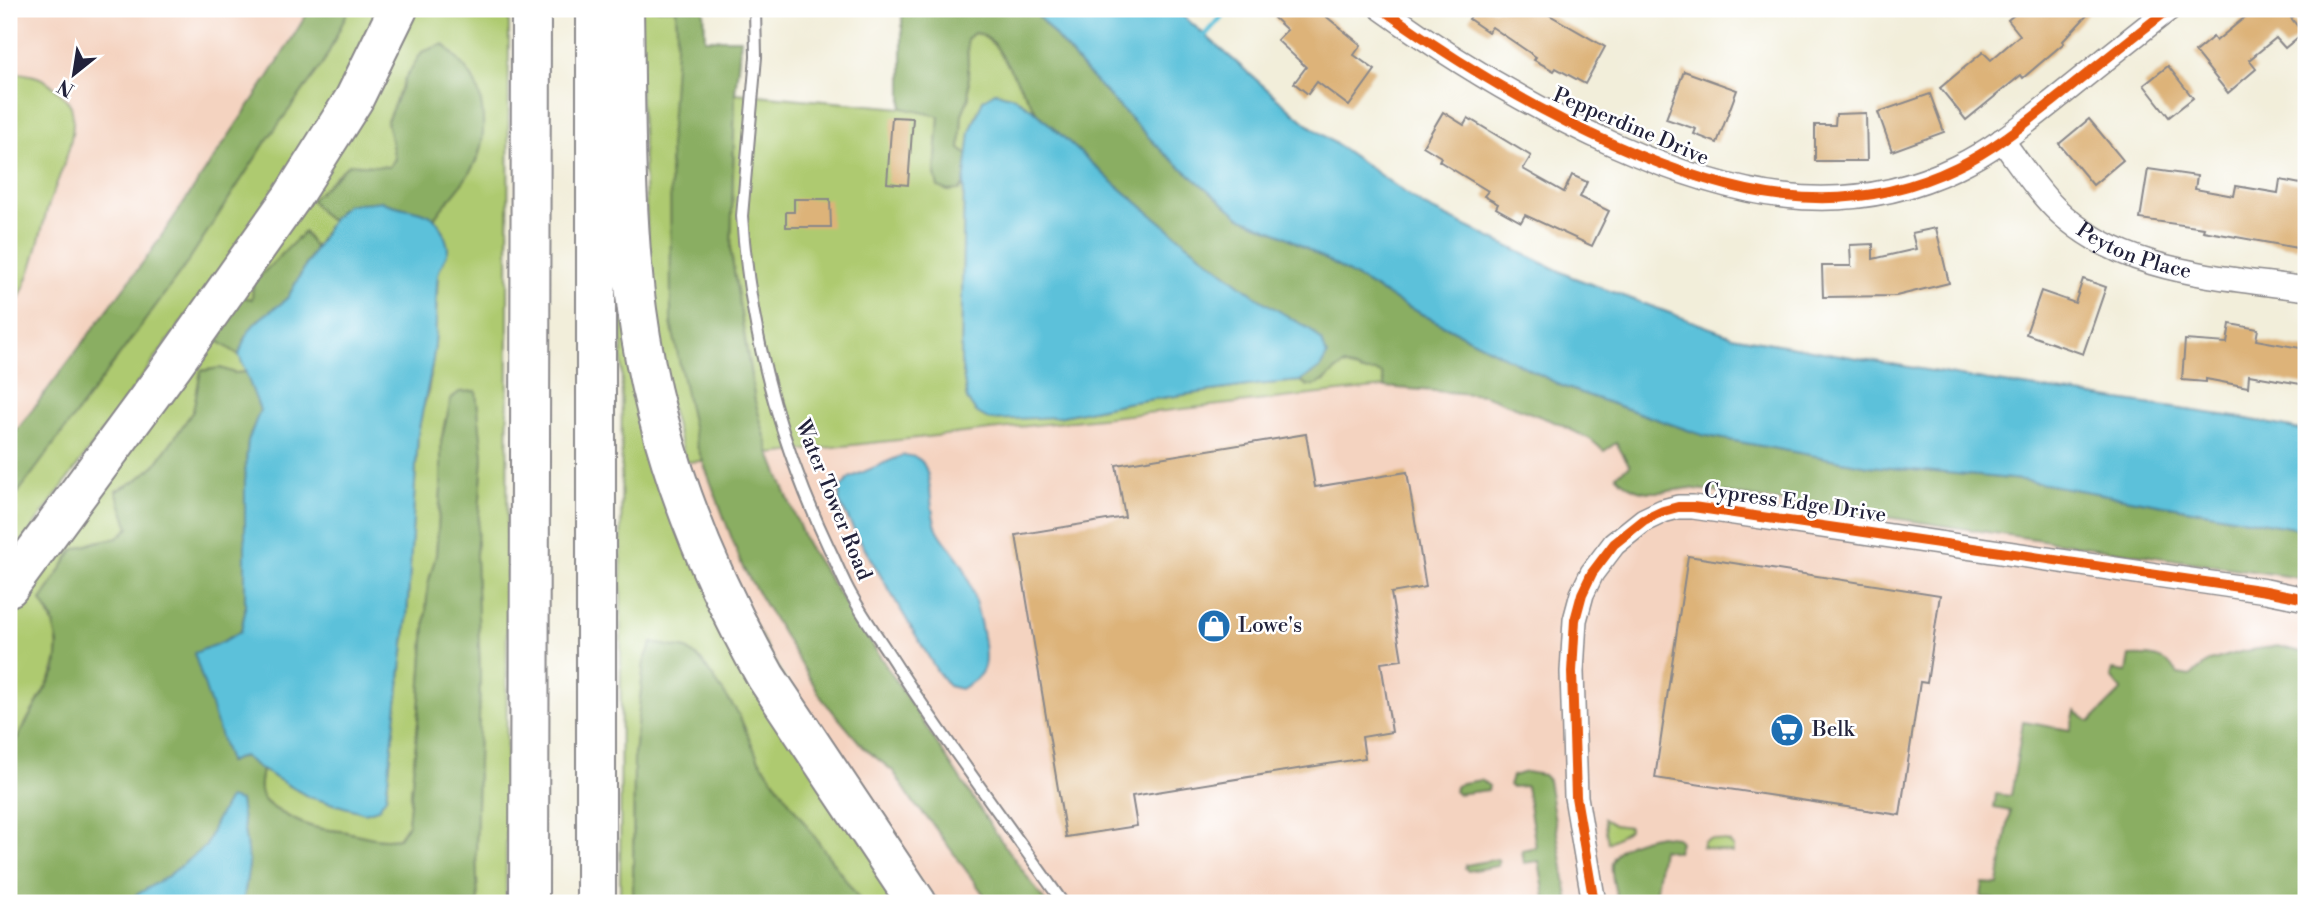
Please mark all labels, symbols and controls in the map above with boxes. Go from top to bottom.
north arrow [38,38,108,108]
text: N [53,74,79,102]
street label: Pepperdine Drive [1549,82,1713,172]
street label: Peyton Place [2071,217,2194,285]
street label: Water Tower Road [789,415,877,584]
street label: Cypress Edge Drive [1702,477,1888,529]
shop icon: Lowe's [1195,607,1233,645]
place label: Lowe's [1238,613,1302,639]
supermarket icon: Belk [1768,711,1806,749]
place label: Belk [1811,717,1856,743]

